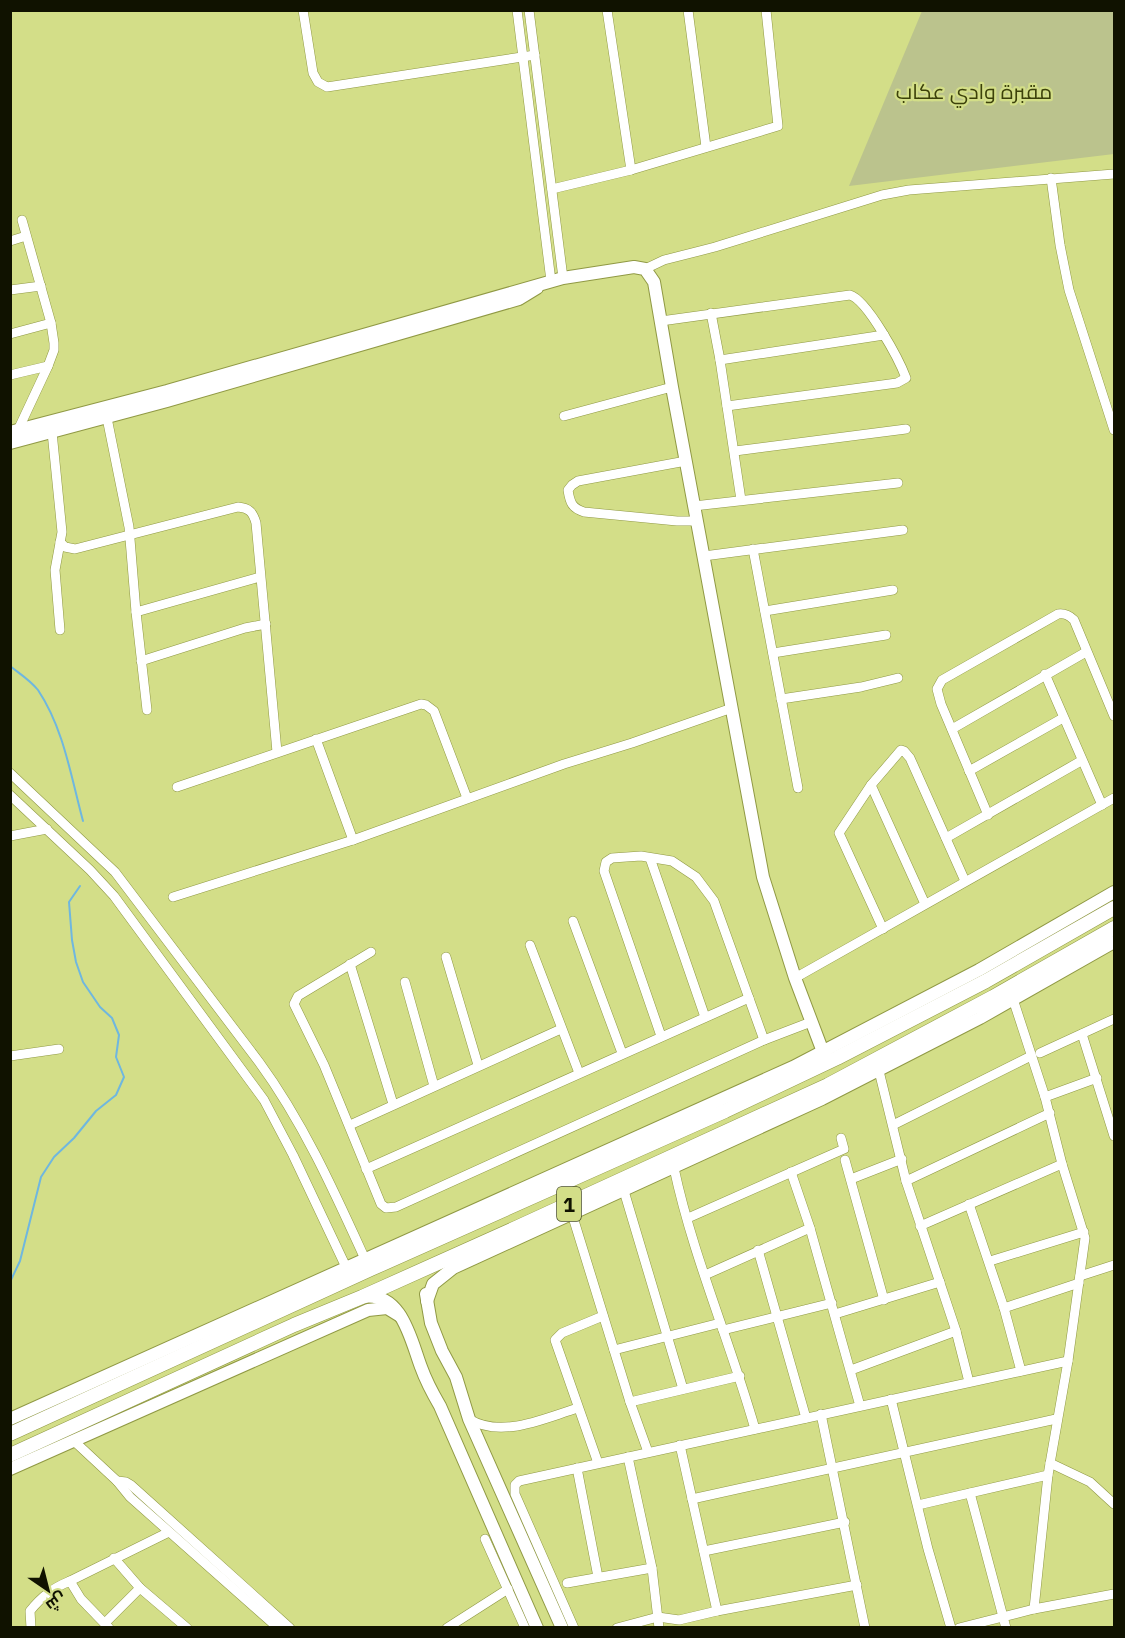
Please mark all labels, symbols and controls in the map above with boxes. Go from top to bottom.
park label: مقبرة وادي عكاب [896,77,1052,108]
road number: 1 [557,1187,581,1221]
north arrow [18,1560,78,1620]
text: ش [42,1588,71,1616]

